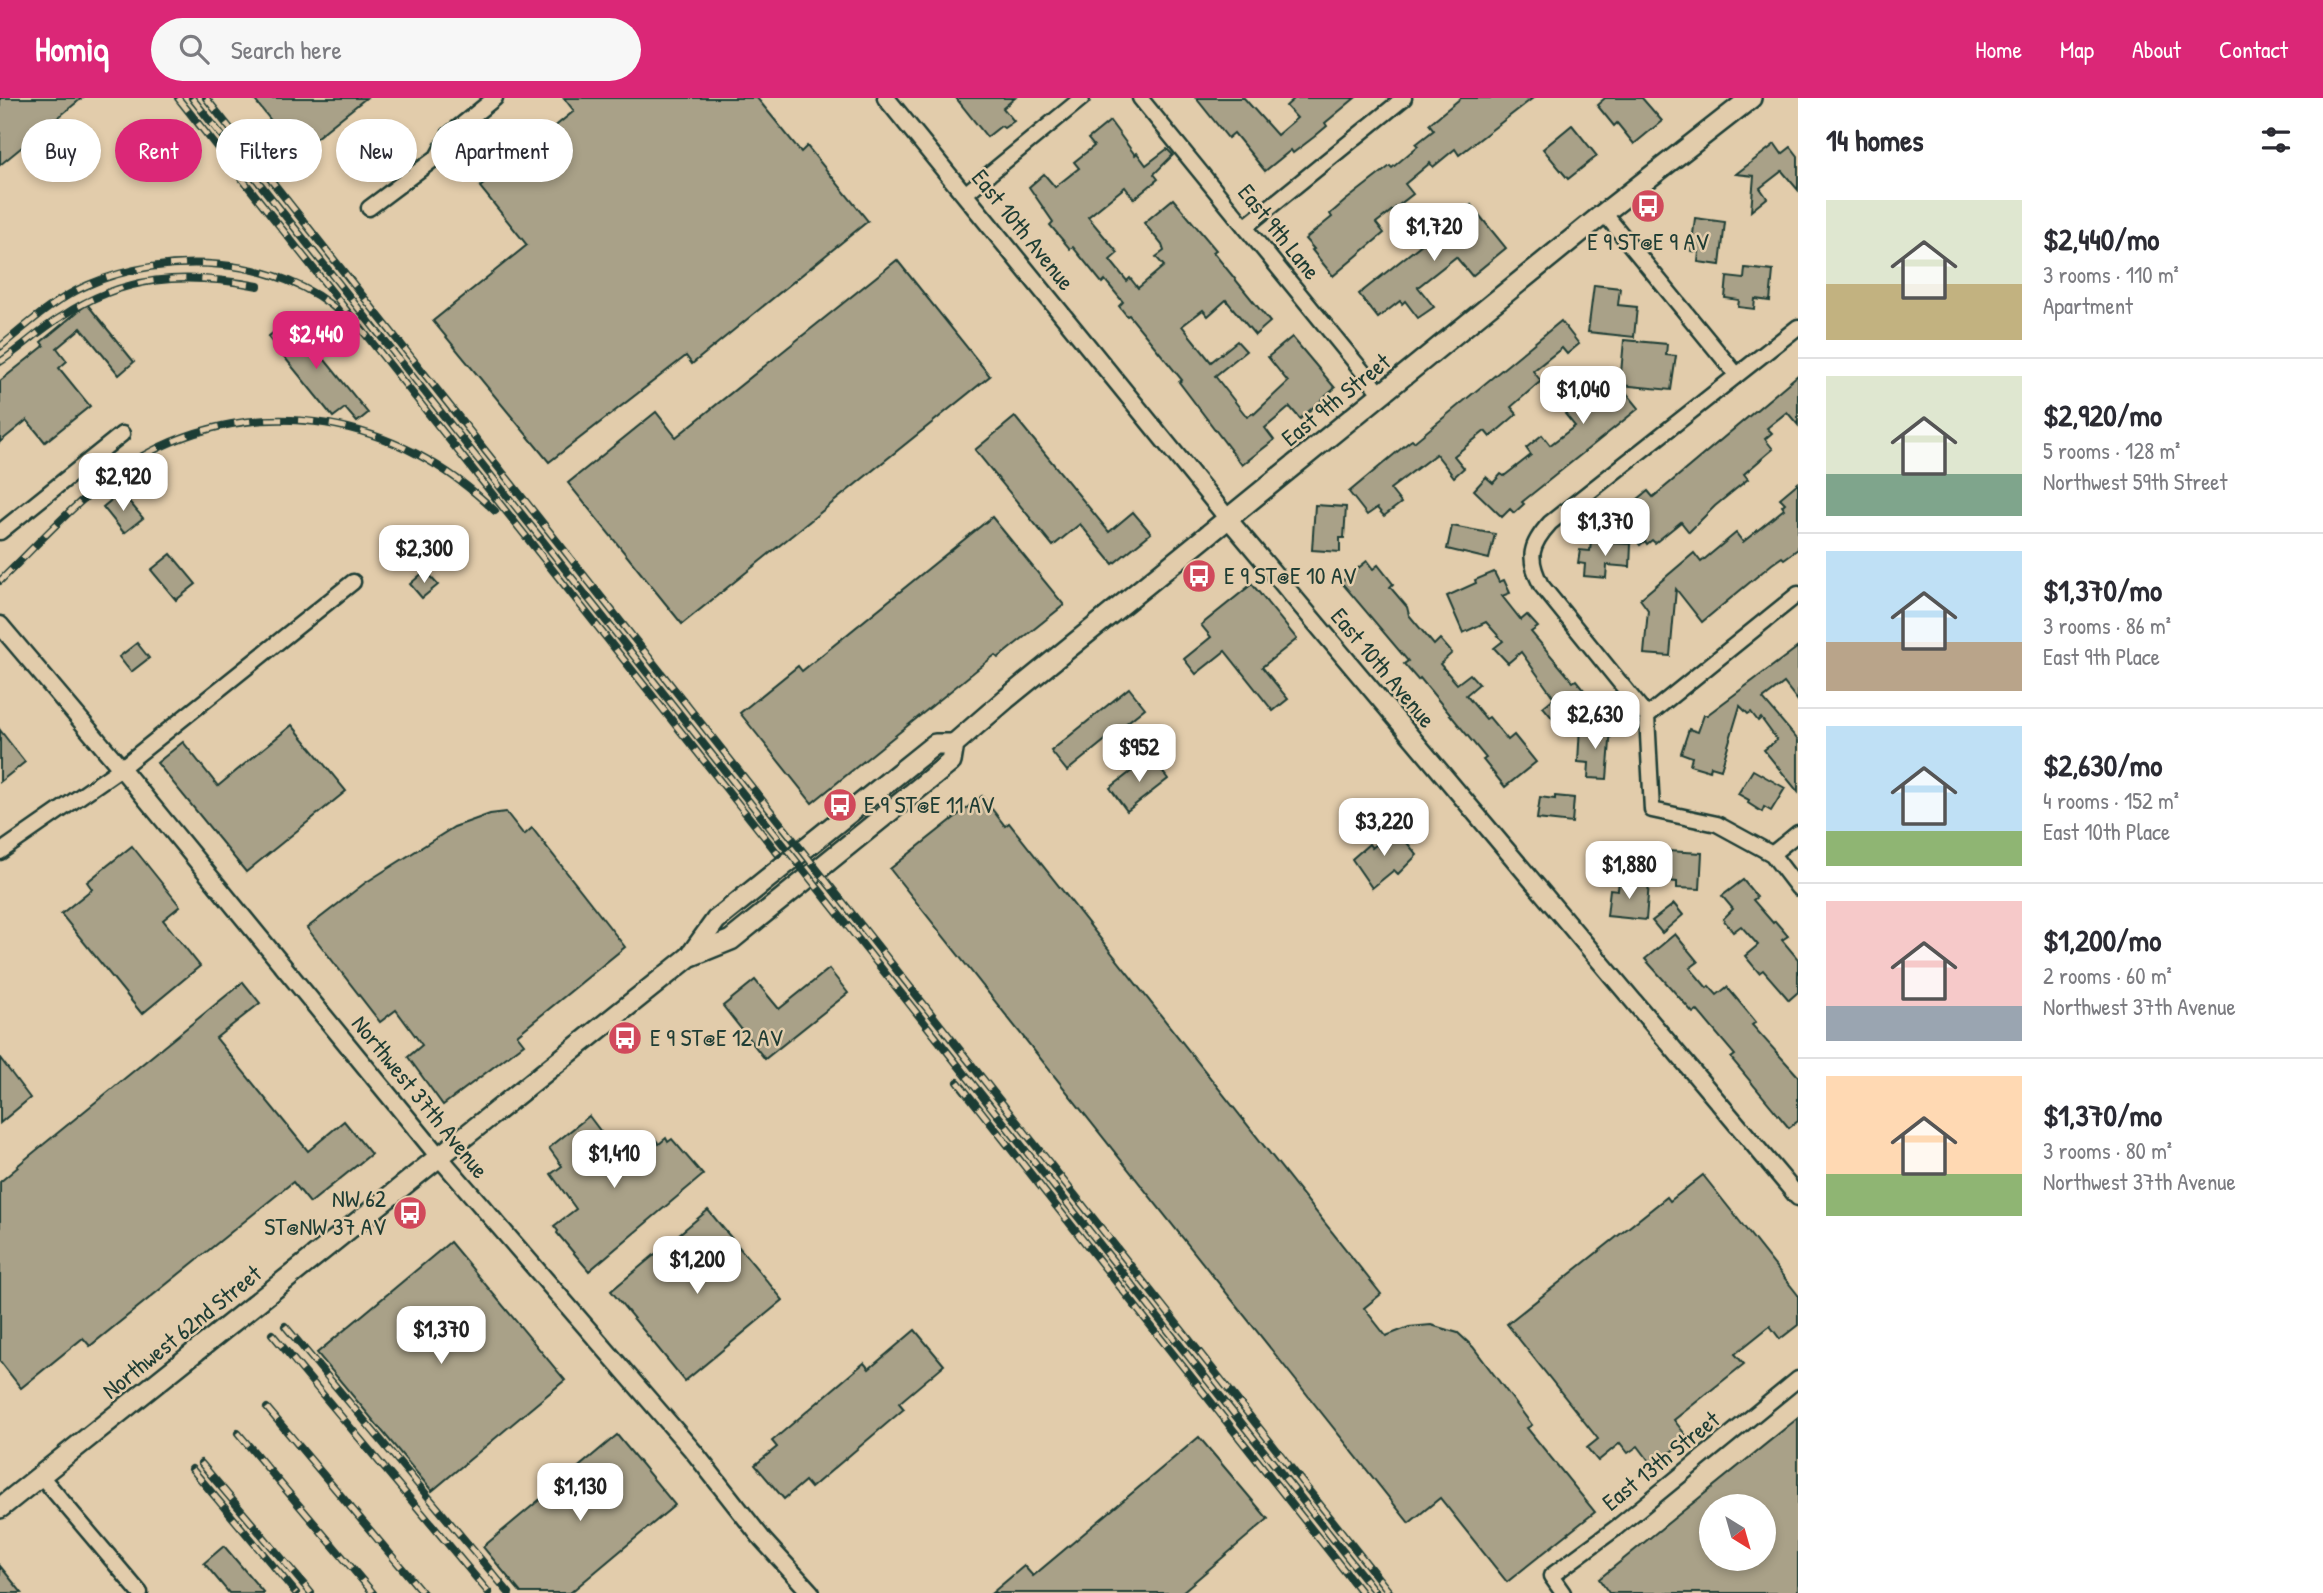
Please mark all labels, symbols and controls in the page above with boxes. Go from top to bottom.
search box [151,18,641,81]
text: Homiq [35,27,109,71]
icon: search [175,30,213,68]
text: Search here [231,32,342,67]
text: Home [1975,33,2022,65]
text: Map [2060,33,2094,65]
text: About [2132,33,2181,65]
text: Contact [2219,33,2288,65]
chip: Buy [21,119,101,182]
chip: Rent [115,119,202,182]
chip: Filters [216,119,322,182]
chip: New [336,119,417,182]
chip: Apartment [431,119,573,182]
text: 14 homes [1826,120,1924,160]
icon: filters [2257,121,2295,159]
street label: East 10th Avenue [965,162,1083,297]
street label: East 9th Lane [1231,177,1328,286]
bus stop icon: E 9 ST@E 9 AV [1629,187,1667,225]
pin: $1,720 [1377,204,1491,263]
text: $1,720 [1405,210,1463,241]
text: $2,440/mo [2043,219,2159,259]
place label: E 9 ST@E 9 AV [1587,225,1709,257]
icon: home [1882,228,1966,312]
text: 3 rooms · 110 m² [2043,259,2179,290]
text: Apartment [2043,290,2133,321]
pin: $2,440 [259,312,373,371]
text: $2,440 [289,318,343,349]
street label: East 9th Street [1274,345,1397,453]
pin: $1,040 [1526,366,1640,426]
text: $1,040 [1556,373,1610,404]
text: $2,920/mo [2043,395,2162,435]
icon: home [1882,404,1966,488]
text: 5 rooms · 128 m² [2043,435,2180,466]
pin: $2,920 [66,454,180,513]
text: $2,920 [95,460,151,491]
text: Northwest 59th Street [2043,466,2227,497]
pin: $1,370 [1548,498,1662,558]
text: $1,370 [1577,505,1633,536]
pin: $2,300 [367,526,481,585]
text: $2,300 [395,532,453,563]
bus stop icon: E 9 ST@E 10 AV [1180,557,1218,595]
place label: E 9 ST@E 10 AV [1224,559,1357,591]
text: $1,370/mo [2043,570,2162,610]
icon: home [1882,579,1966,663]
street label: East 10th Avenue [1324,601,1444,734]
text: 3 rooms · 86 m² [2043,610,2171,641]
text: East 9th Place [2043,641,2160,672]
pin: $2,630 [1538,692,1652,751]
text: $2,630 [1567,698,1623,729]
pin: $952 [1098,724,1180,784]
text: $952 [1119,731,1159,762]
text: $2,630/mo [2043,745,2162,785]
icon: home [1882,754,1966,838]
text: 4 rooms · 152 m² [2043,785,2179,816]
bus stop icon: E 9 ST@E 11 AV [821,786,859,824]
place label: E 9 ST@E 11 AV [864,788,995,820]
pin: $3,220 [1327,798,1441,858]
text: $3,220 [1355,805,1413,836]
text: East 10th Place [2043,816,2170,847]
pin: $1,880 [1572,842,1686,901]
text: $1,880 [1602,848,1656,879]
text: $1,200/mo [2043,920,2161,960]
icon: home [1882,929,1966,1013]
text: 2 rooms · 60 m² [2043,960,2172,991]
text: Northwest 37th Avenue [2043,991,2236,1022]
street label: Northwest 37th Avenue [345,1008,497,1185]
bus stop icon: E 9 ST@E 12 AV [606,1019,644,1057]
place label: E 9 ST@E 12 AV [650,1021,783,1053]
text: $1,370/mo [2043,1095,2162,1135]
icon: home [1882,1104,1966,1188]
pin: $1,410 [557,1130,671,1190]
text: 3 rooms · 80 m² [2043,1135,2172,1166]
text: $1,410 [588,1137,640,1168]
text: Northwest 37th Avenue [2043,1166,2236,1197]
place label: NW 62 ST@NW 37 AV [264,1182,387,1242]
bus stop icon: NW 62 ST@NW 37 AV [391,1194,429,1232]
pin: $1,200 [640,1236,754,1296]
text: $1,200 [669,1243,725,1274]
street label: Northwest 62nd Street [95,1257,268,1405]
pin: $1,370 [384,1306,498,1366]
text: $1,370 [413,1313,469,1344]
street label: East 13th Street [1595,1403,1726,1517]
pin: $1,130 [523,1464,637,1523]
text: $1,130 [553,1470,607,1501]
north arrow [1699,1494,1776,1572]
map controls [1699,1494,1776,1571]

